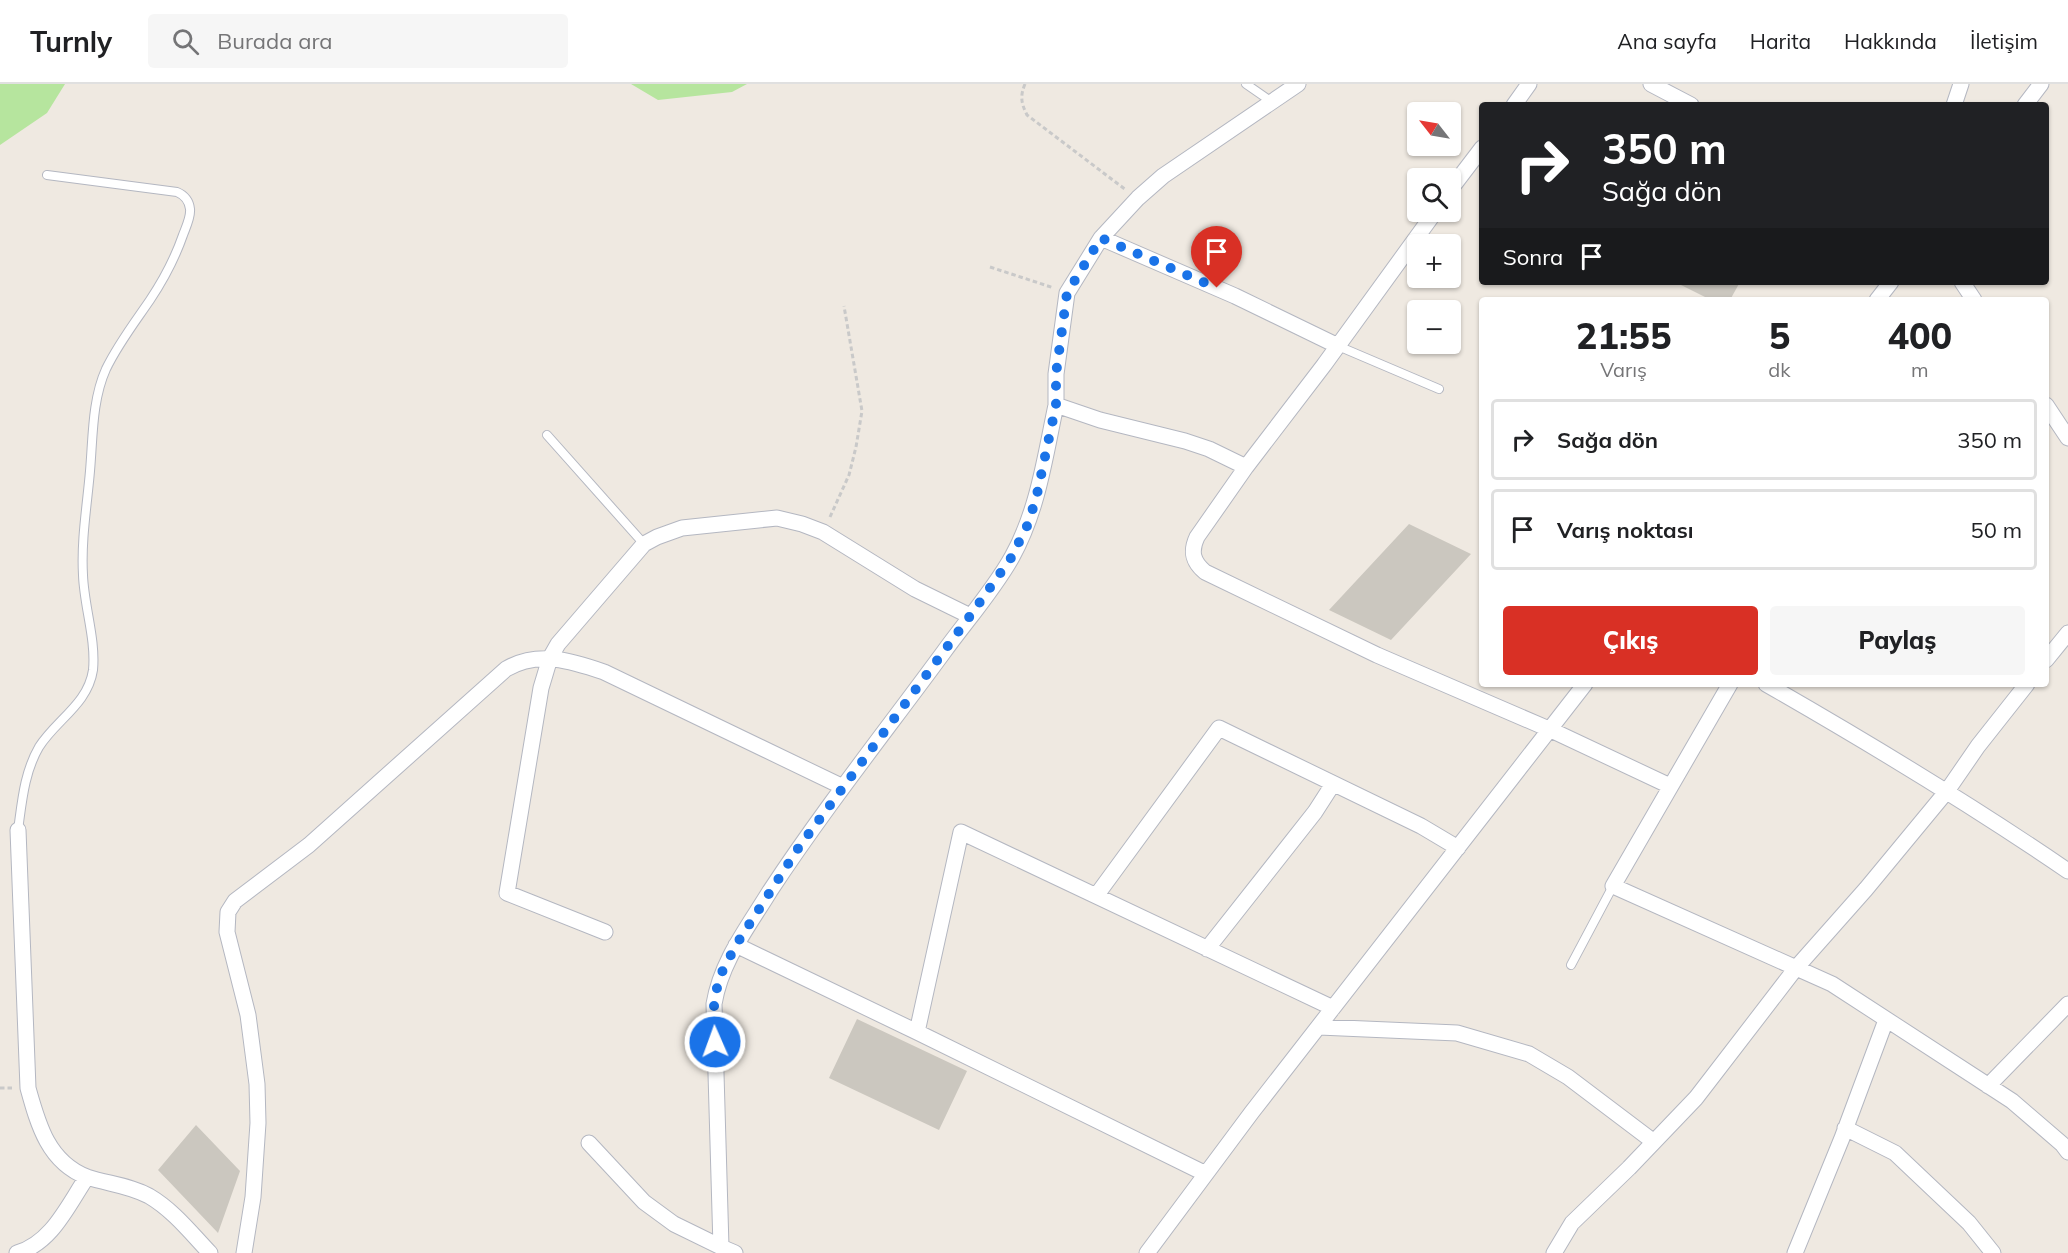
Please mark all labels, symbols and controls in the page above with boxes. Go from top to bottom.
search box [148,14,568,68]
text: Turnly [30,24,112,59]
icon: search [169,25,202,58]
text: Burada ara [217,27,332,55]
text: Ana sayfa [1617,28,1717,54]
text: Harita [1750,28,1811,54]
text: Hakkında [1844,28,1937,54]
text: İletişim [1970,28,2038,54]
north arrow [1407,102,1461,156]
map controls [1407,102,1461,354]
text: 350 m [1602,122,1727,175]
icon: right [1503,126,1581,204]
button: search [1407,168,1461,222]
text: Sağa dön [1602,174,1722,208]
pin [1191,226,1242,288]
button: + [1407,234,1461,288]
icon: arrive [1200,235,1233,268]
icon: arrive [1575,240,1608,273]
text: Sonra [1503,243,1563,271]
button: − [1407,300,1461,354]
text: 21:55 [1576,313,1672,358]
text: 5 [1769,313,1790,358]
text: 400 [1887,313,1952,358]
text: Varış [1600,357,1647,382]
text: dk [1768,357,1791,382]
text: m [1911,357,1929,382]
icon: right [1506,423,1539,456]
text: Sağa dön [1557,426,1658,454]
text: 350 m [1957,426,2022,454]
icon: arrive [1506,513,1539,546]
text: Varış noktası [1557,516,1693,544]
text: 50 m [1971,516,2022,544]
button: Çıkış [1503,606,1758,675]
button: Paylaş [1770,606,2025,675]
position arrow [683,1010,747,1074]

